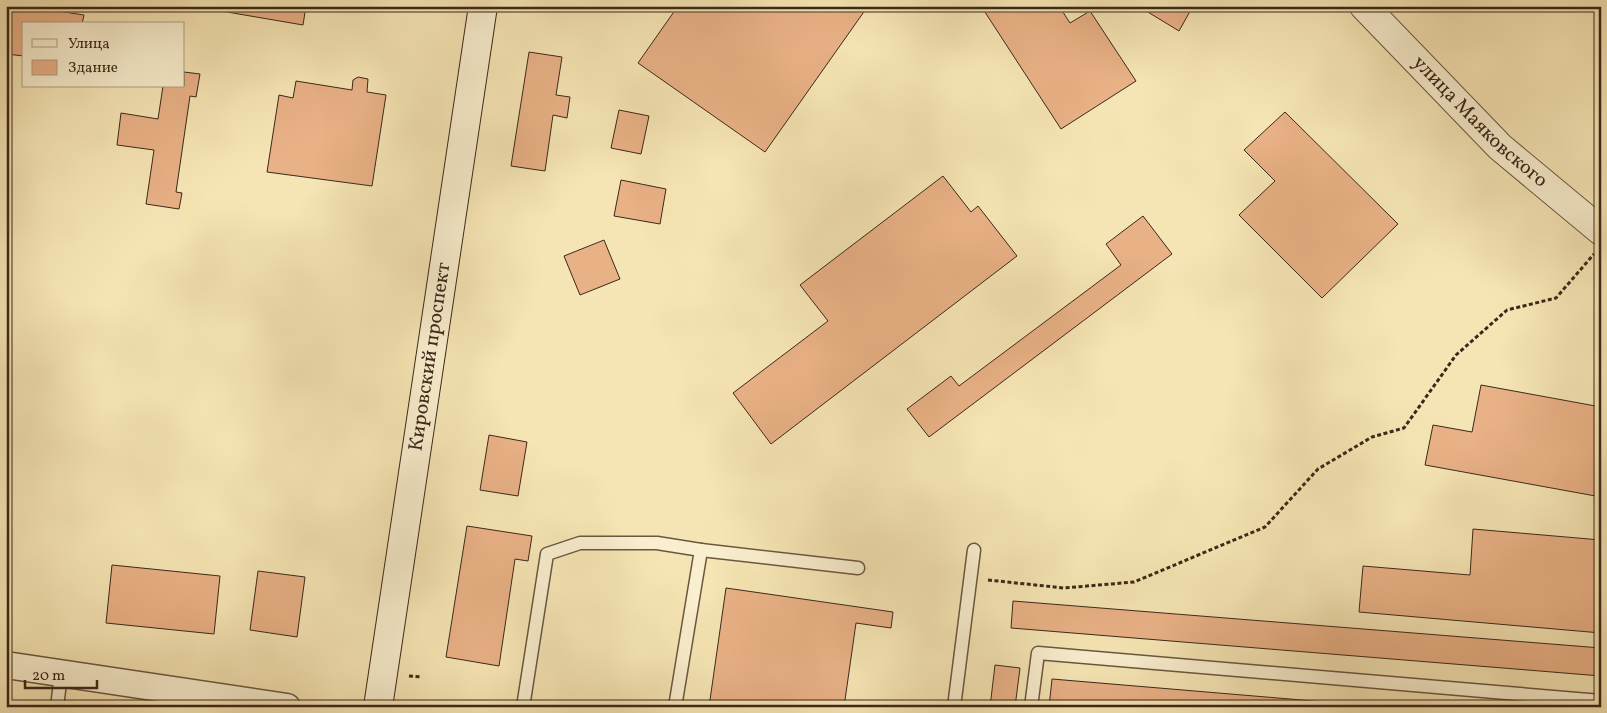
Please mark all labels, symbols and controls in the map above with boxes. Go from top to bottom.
legend [22,22,185,88]
text: Улица [68,34,110,55]
street label: улица Маяковского [1406,50,1553,195]
text: Здание [68,58,118,79]
street label: Кировский проспект [402,261,458,453]
scale bar [25,658,98,690]
text: 20 m [32,666,65,687]

